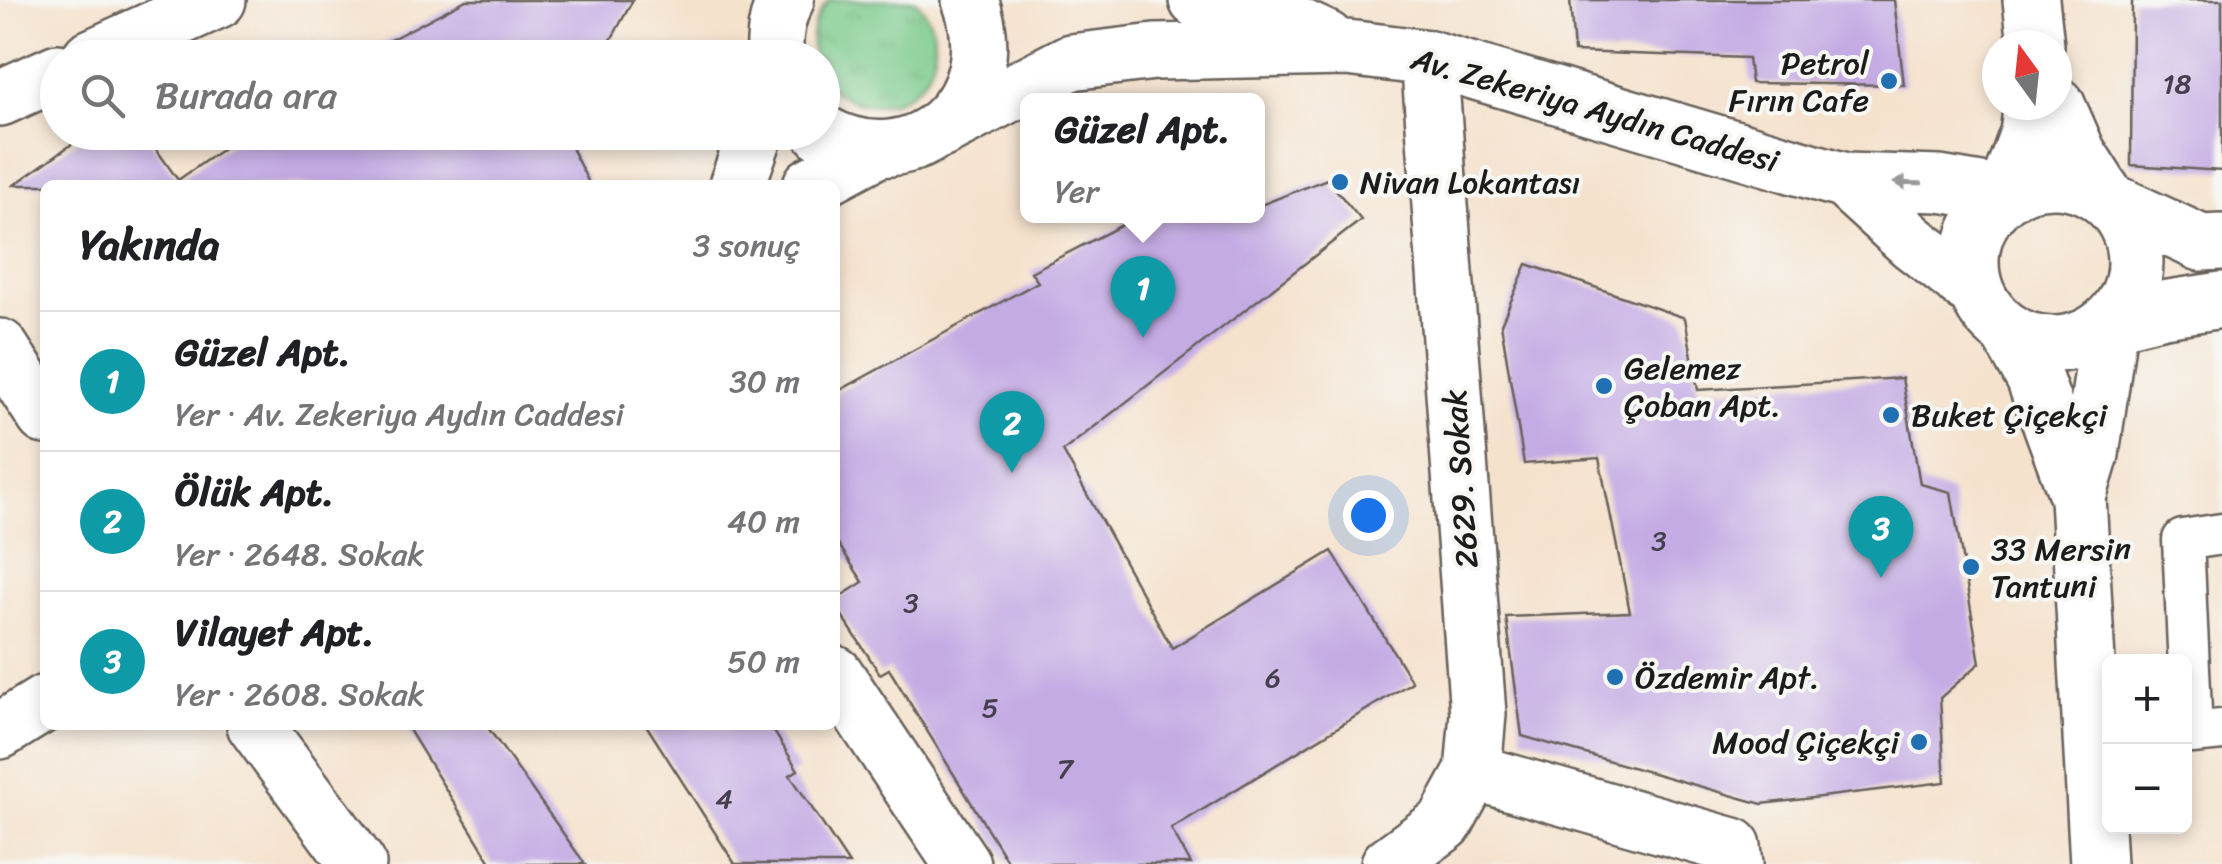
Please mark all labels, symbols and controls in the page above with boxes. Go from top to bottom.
street label: Av. Zekeriya Aydın Caddesi [1403,30,1787,190]
north arrow [1982,30,2072,120]
place label: Petrol Fırın Cafe [1729,35,1870,129]
search box [40,40,840,150]
house number: 18 [2163,59,2192,108]
text: Burada ara [155,62,337,129]
icon: search [75,68,130,123]
marker: Petrol Fırın Cafe [1878,70,1900,92]
popup [1020,93,1265,223]
text: Güzel Apt. [1055,96,1230,163]
place label: Nivan Lokantası [1360,154,1580,211]
text: Yer [1055,163,1099,220]
marker: Nivan Lokantası [1329,171,1351,193]
one-way arrow [1892,174,1924,190]
text: Yakında [80,208,220,282]
text: 3 sonuç [693,217,800,274]
pin: 1 [1110,255,1176,338]
text: Güzel Apt. [175,319,350,386]
place label: Gelemez Çoban Apt. [1624,340,1781,434]
text: 1 [106,353,119,410]
text: 30 m [729,353,800,410]
marker: Gelemez Çoban Apt. [1593,375,1615,397]
text: Yer · Av. Zekeriya Aydın Caddesi [175,386,624,443]
place label: Buket Çiçekçi [1911,387,2108,444]
street label: 2629. Sokak [1426,388,1496,570]
pin: 2 [980,390,1044,473]
marker: Buket Çiçekçi [1880,404,1902,426]
text: Ölük Apt. [175,459,334,526]
your location [1343,490,1394,541]
text: 2 [103,493,122,550]
text: 40 m [727,493,800,550]
pin: 3 [1848,496,1914,578]
house number: 3 [1651,516,1667,565]
place label: 33 Mersin Tantuni [1991,521,2131,615]
text: Yer · 2648. Sokak [175,526,424,583]
marker: 33 Mersin Tantuni [1960,556,1982,578]
house number: 3 [903,578,919,627]
text: Vilayet Apt. [175,599,374,666]
text: 3 [104,633,121,690]
text: 50 m [727,633,800,690]
place label: Özdemir Apt. [1635,649,1820,706]
house number: 6 [1265,653,1281,702]
map controls [2102,654,2192,834]
button: + [2102,654,2192,744]
text: Yer · 2608. Sokak [175,666,425,723]
marker: Özdemir Apt. [1604,666,1626,688]
house number: 5 [981,683,999,732]
place label: Mood Çiçekçi [1712,714,1900,771]
marker: Mood Çiçekçi [1908,731,1930,753]
house number: 7 [1057,744,1075,793]
button: − [2102,744,2192,834]
house number: 4 [715,774,733,823]

